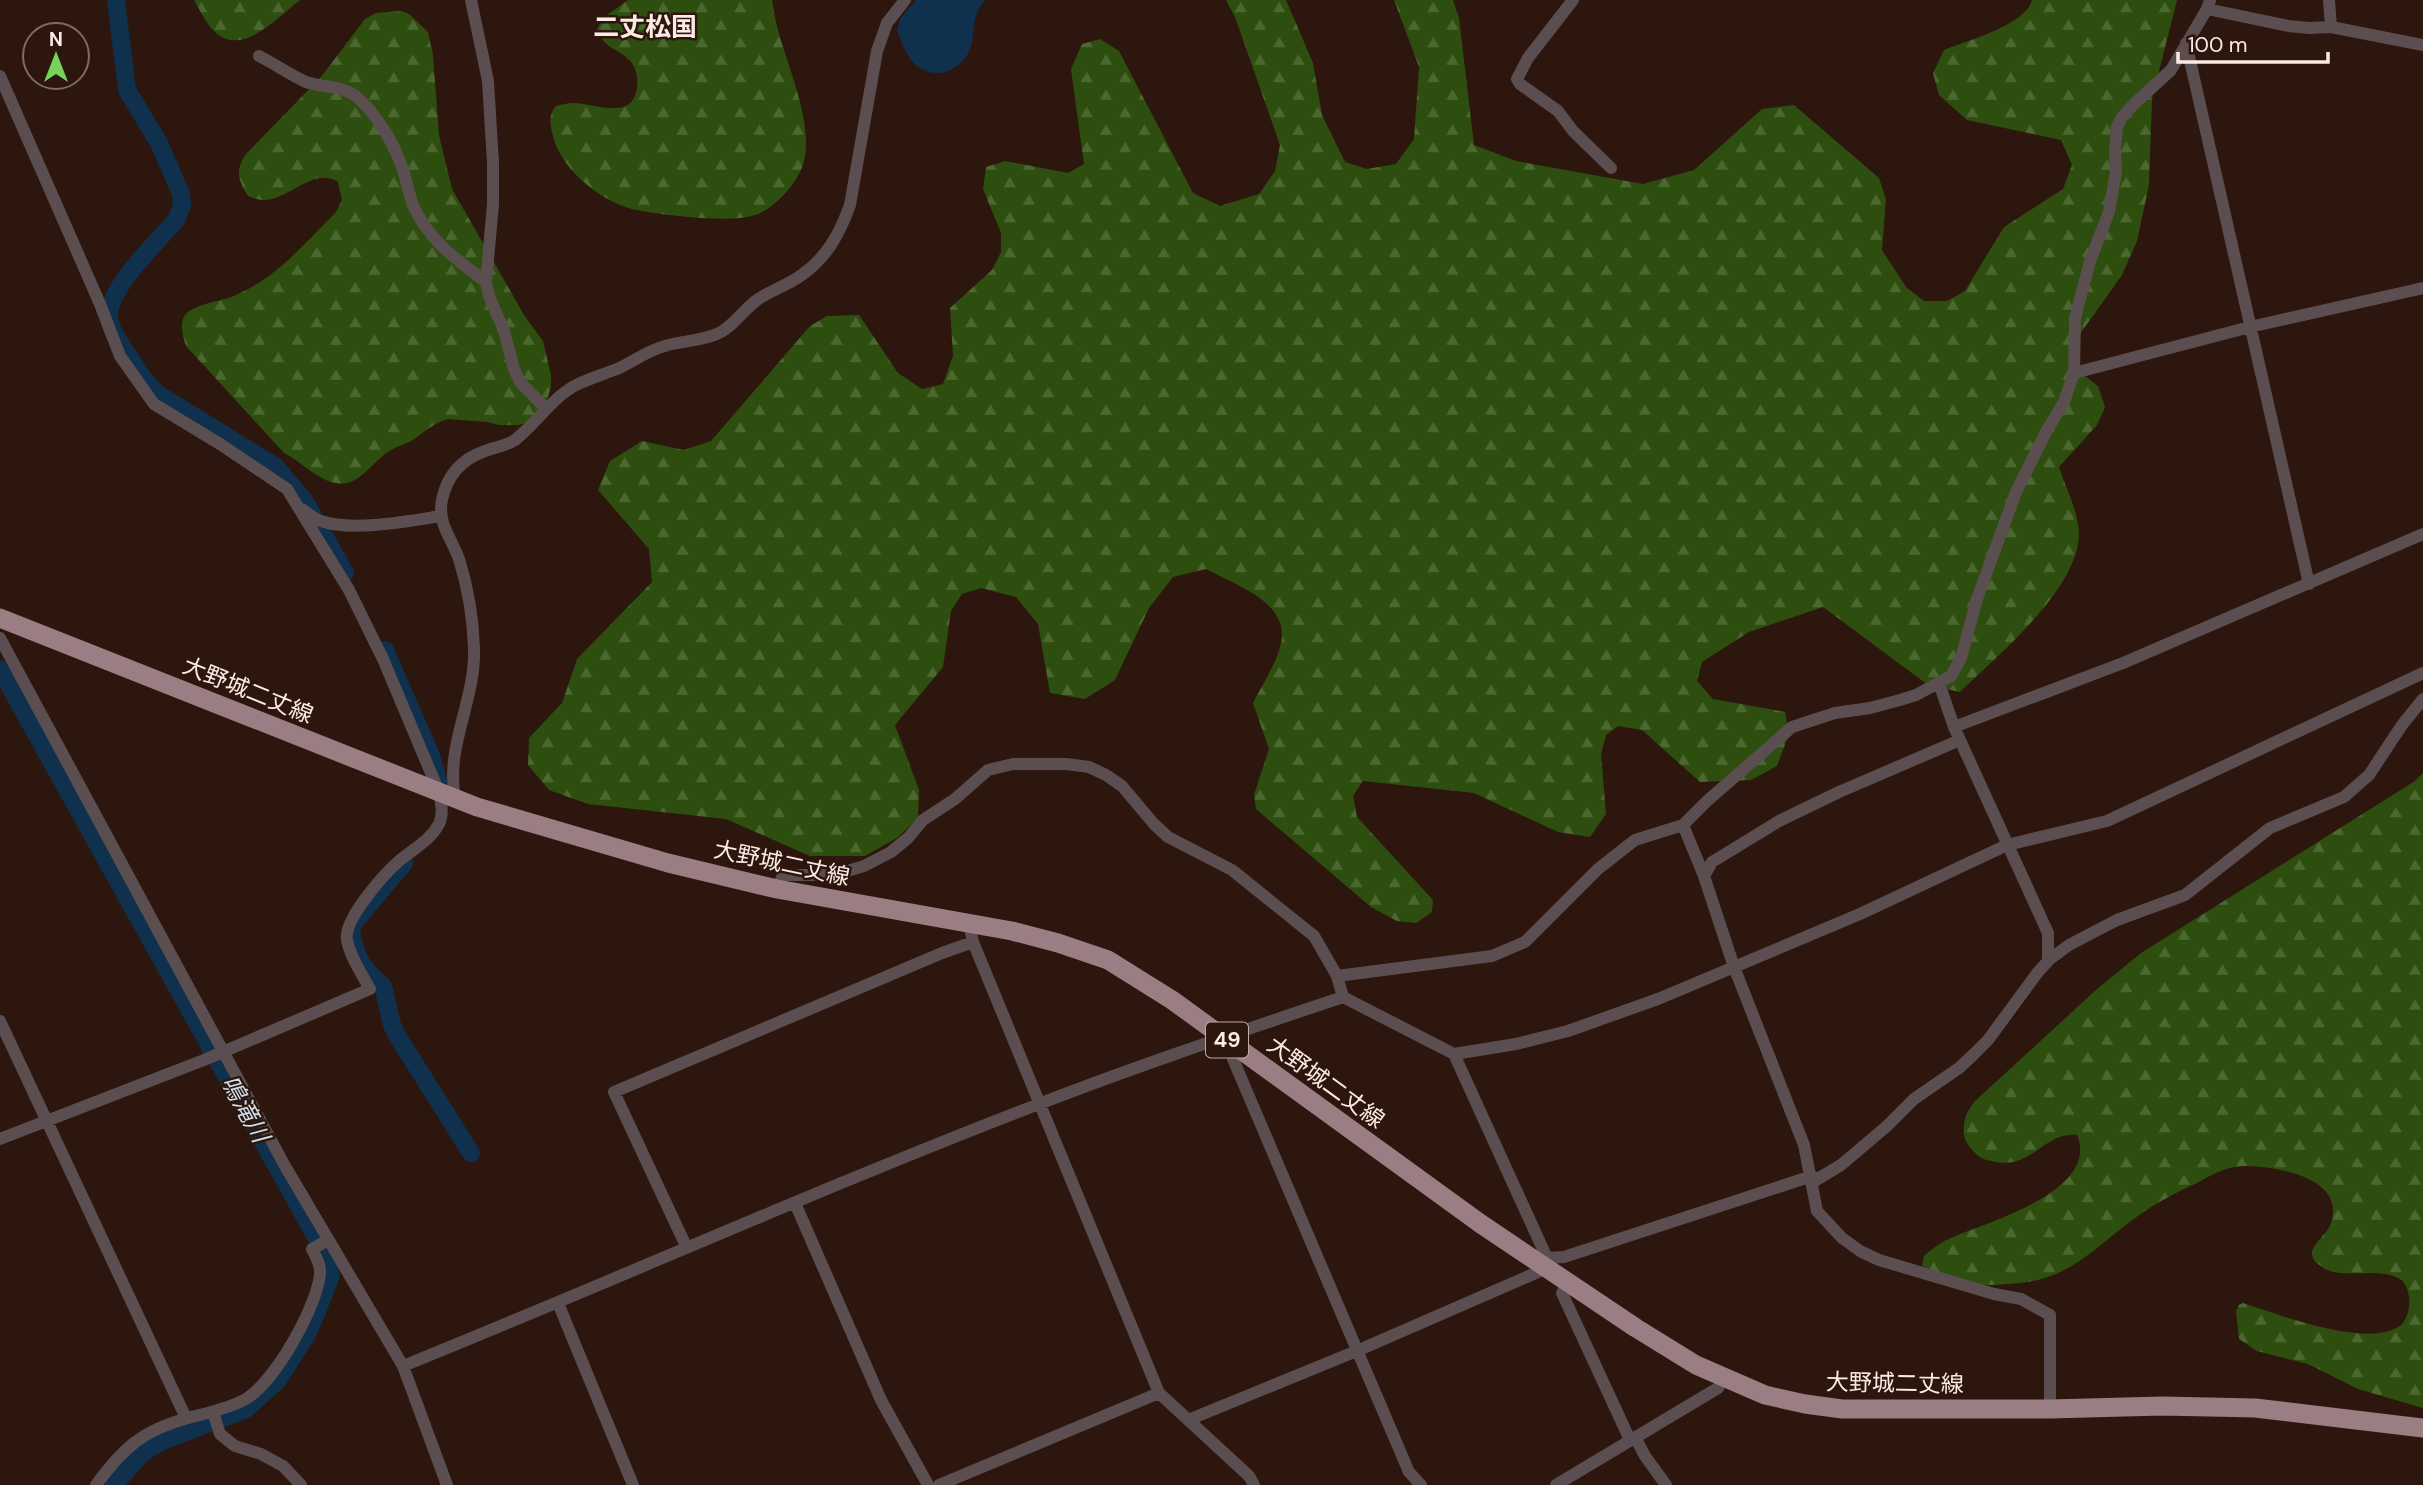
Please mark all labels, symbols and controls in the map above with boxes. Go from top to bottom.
district label: 二丈松国 [593,10,697,44]
north arrow [21,21,91,91]
scale bar [2178,21,2328,65]
text: N [49,27,63,52]
text: 100 m [2188,31,2248,59]
street label: 大野城二丈線 [178,650,318,730]
street label: 大野城二丈線 [711,834,853,892]
road number: 49 [1206,1023,1248,1058]
street label: 大野城二丈線 [1261,1029,1391,1135]
water label: 鳴滝川 [214,1070,278,1150]
street label: 大野城二丈線 [1826,1367,1964,1399]

